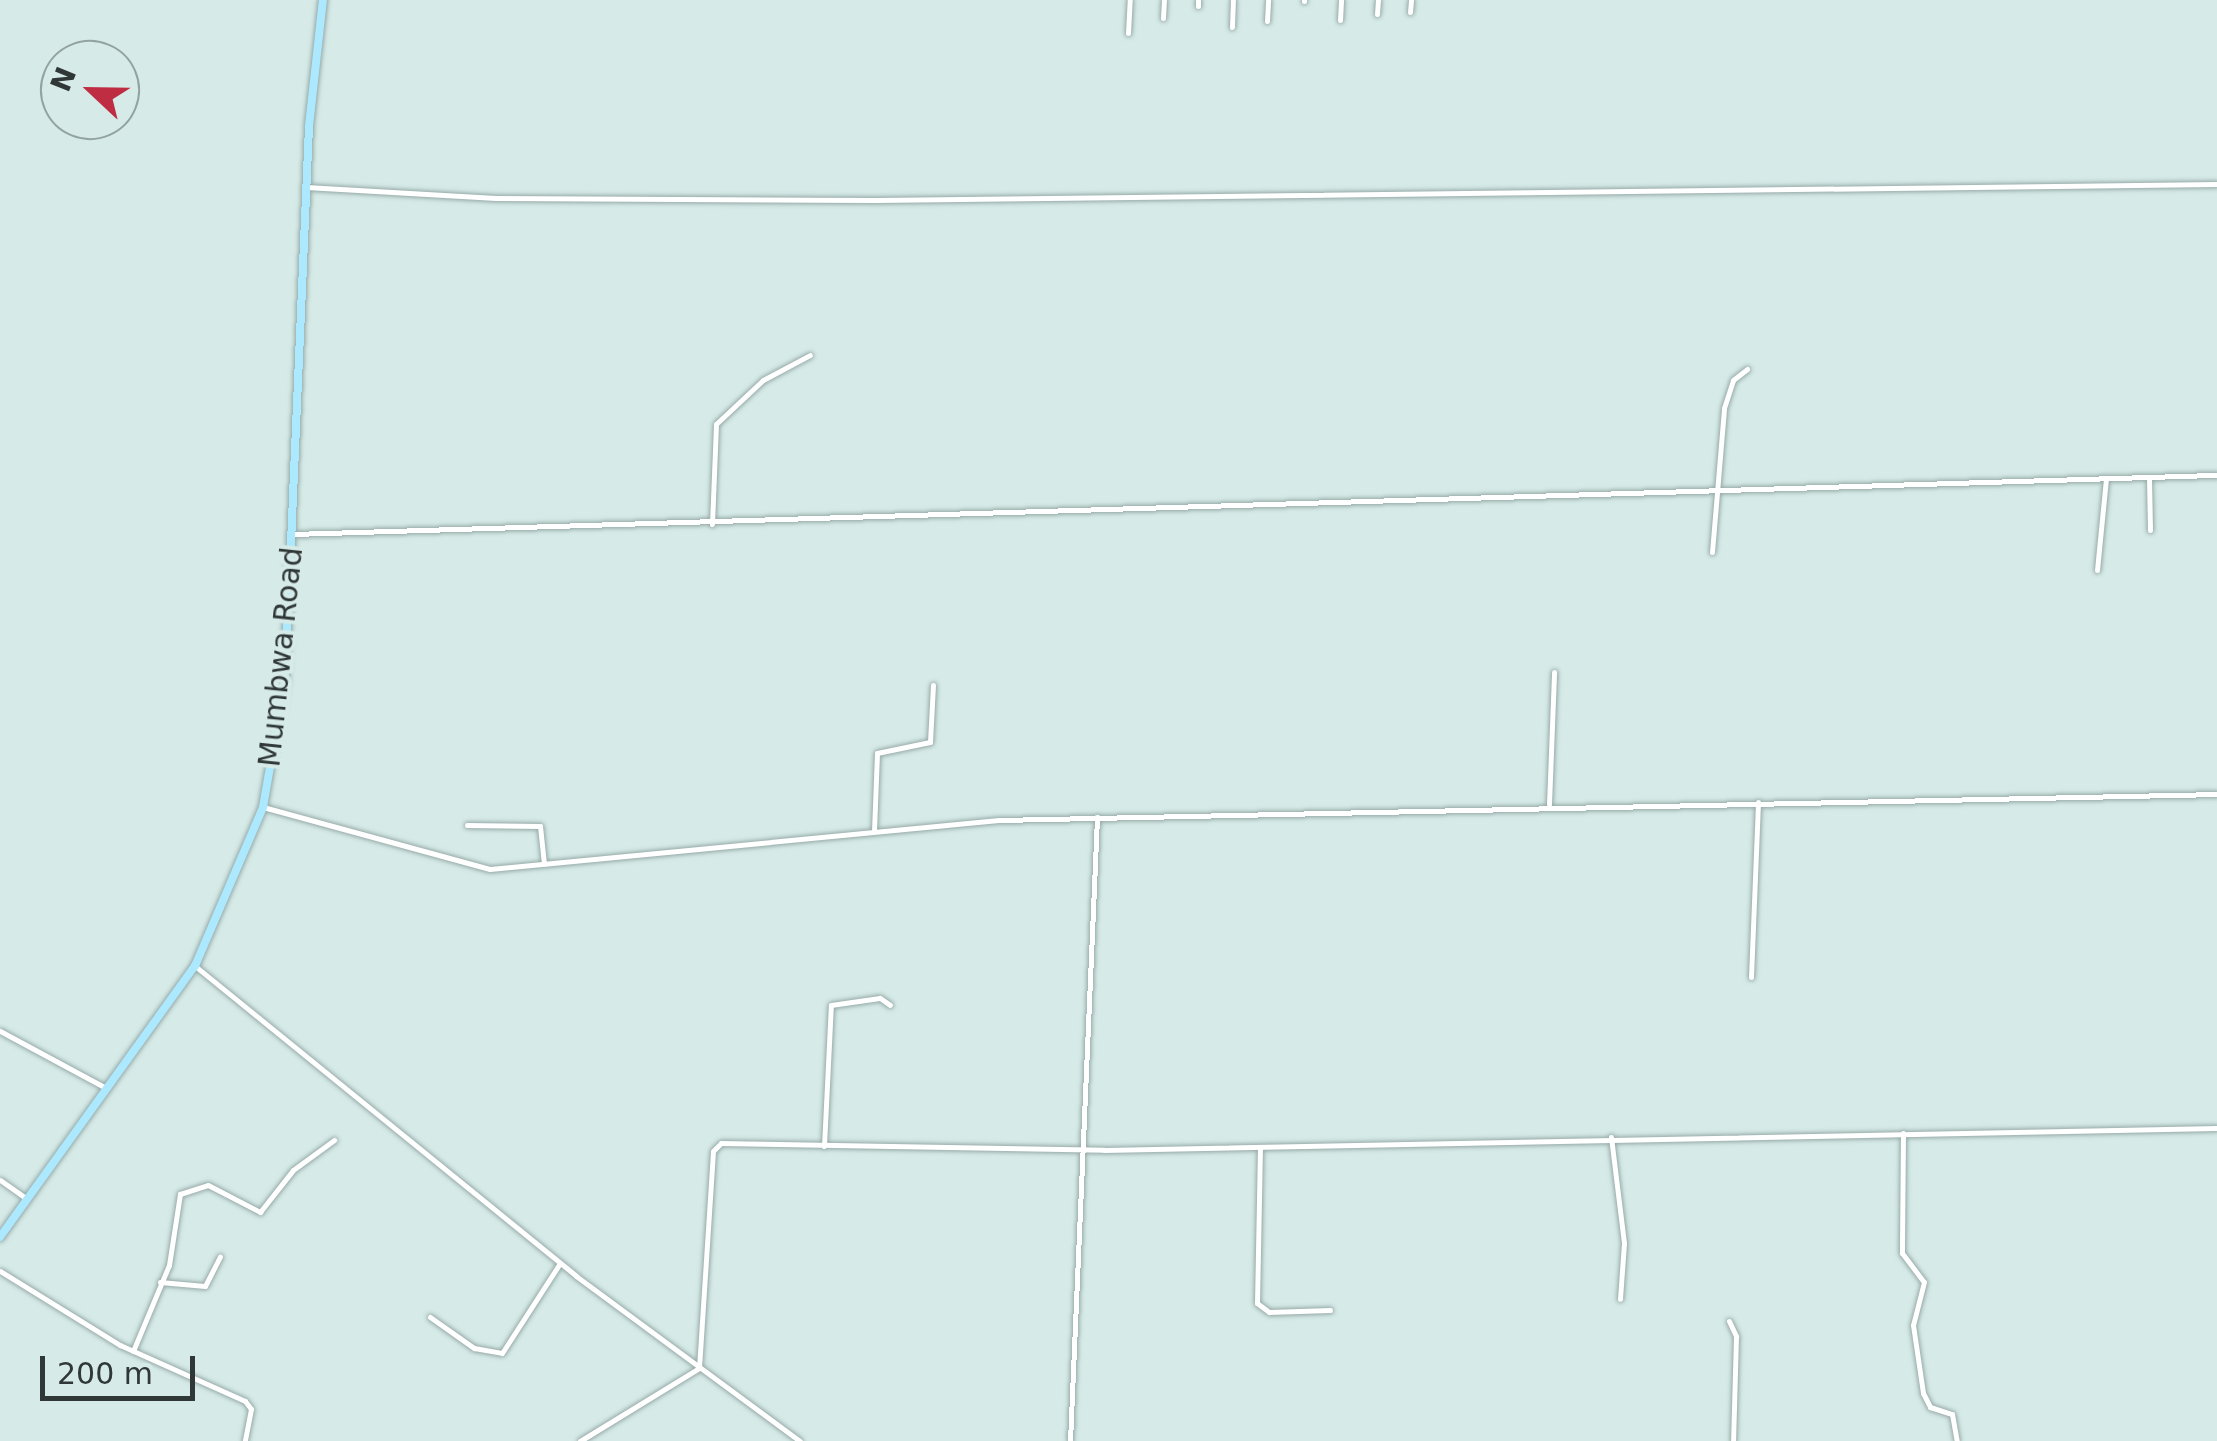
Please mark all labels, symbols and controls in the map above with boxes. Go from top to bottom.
north arrow [40,40,140,140]
text: N [44,62,83,96]
street label: Mumbwa Road [252,545,310,769]
scale bar [45,1336,200,1398]
text: 200 m [57,1356,153,1391]

